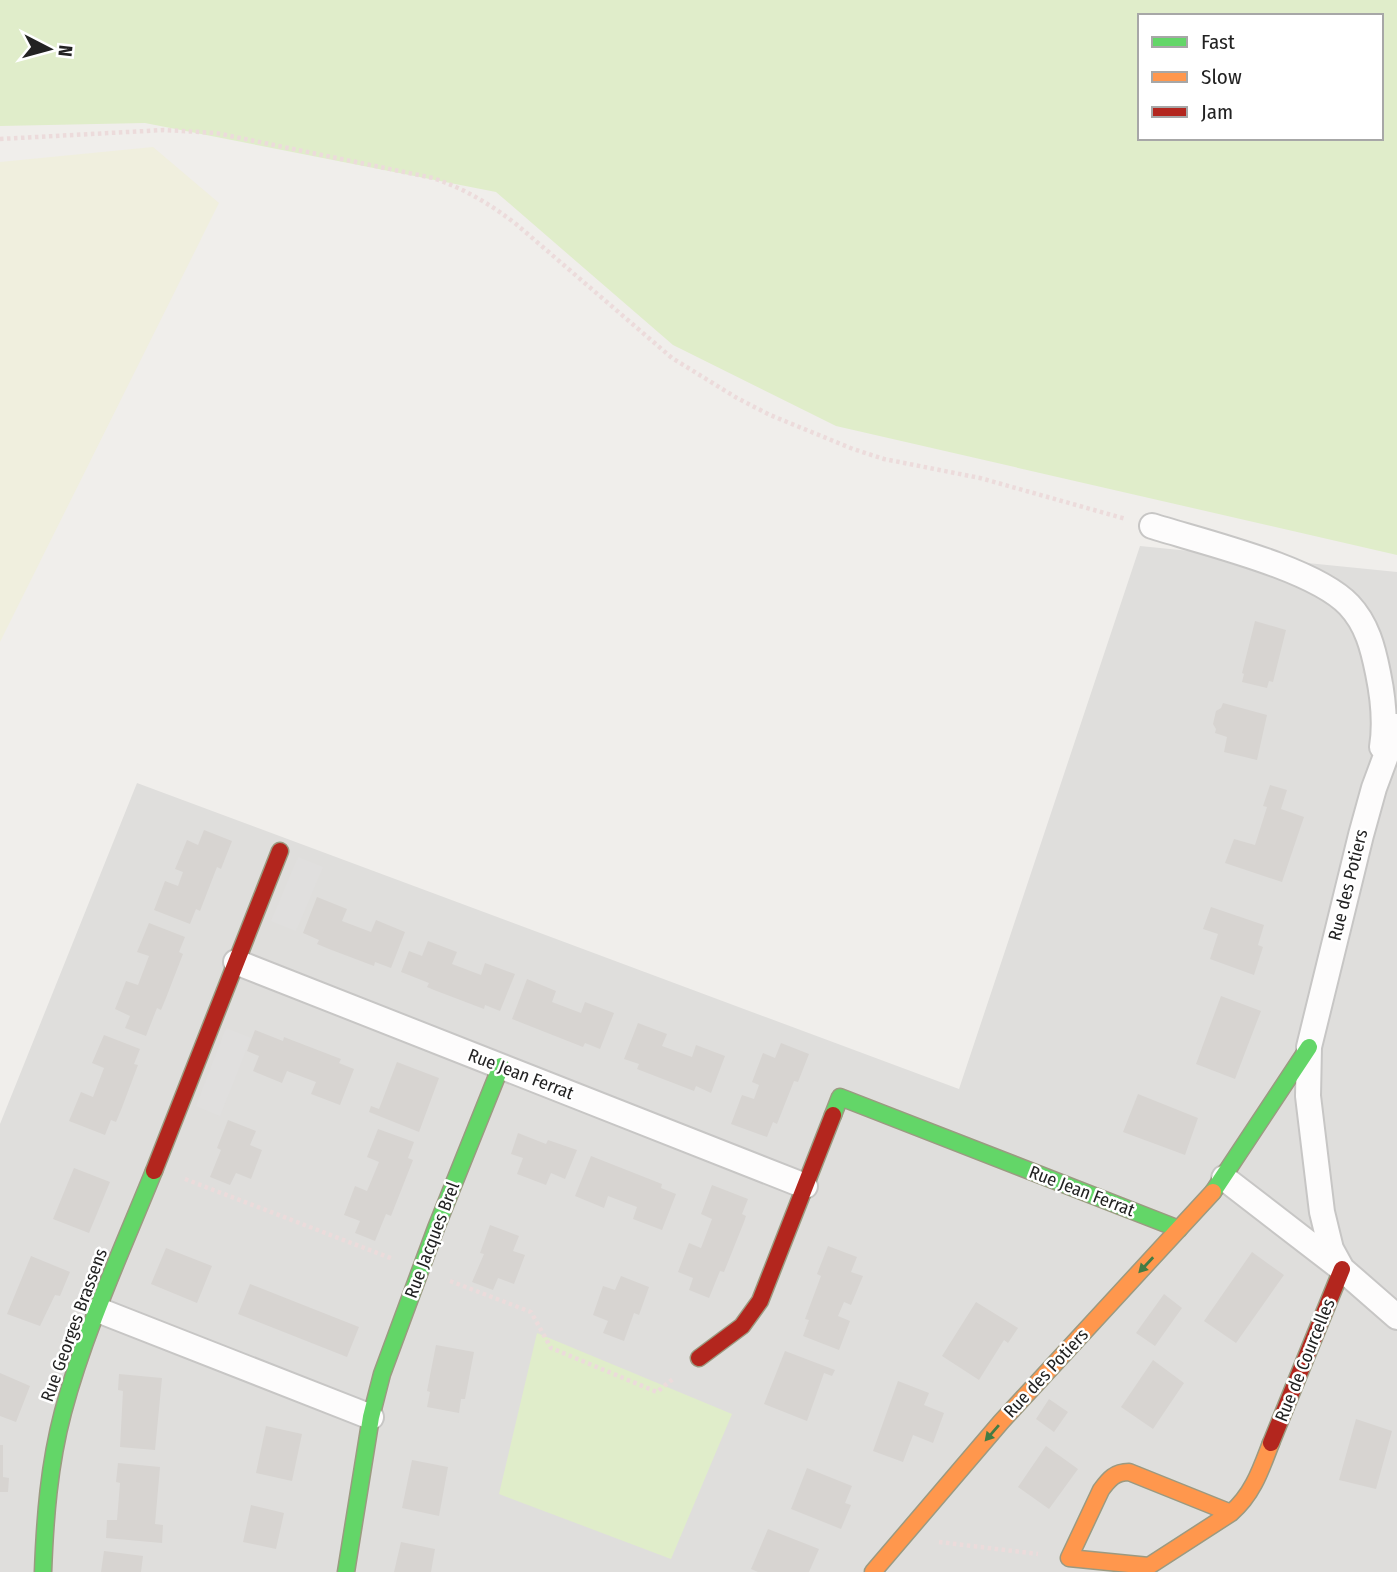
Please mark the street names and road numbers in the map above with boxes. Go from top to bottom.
street label: Rue des Potiers [1324,827,1373,943]
street label: Rue Jean Ferrat [465,1044,577,1104]
street label: Rue Jean Ferrat [1026,1161,1138,1221]
street label: Rue Jacques Brel [400,1179,464,1301]
street label: Rue Georges Brassens [36,1245,112,1405]
street label: Rue de Courcelles [1270,1295,1340,1425]
street label: Rue des Potiers [999,1324,1093,1422]

